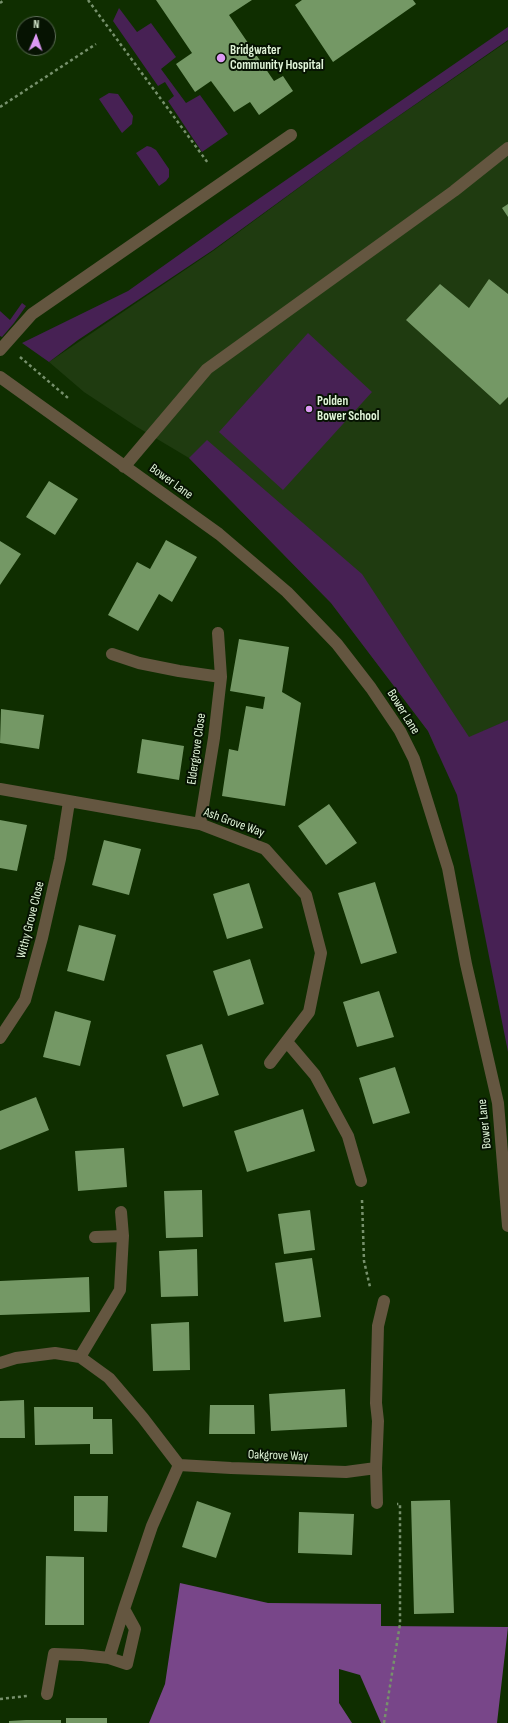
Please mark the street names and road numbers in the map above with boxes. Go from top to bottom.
street label: Bower Lane [146,461,196,503]
street label: Bower Lane [383,687,423,737]
street label: Eldergrove Close [184,712,210,786]
street label: Ash Grove Way [202,805,266,841]
street label: Withy Grove Close [14,880,48,960]
street label: Bower Lane [475,1098,495,1150]
street label: Oakgrove Way [248,1447,308,1465]

